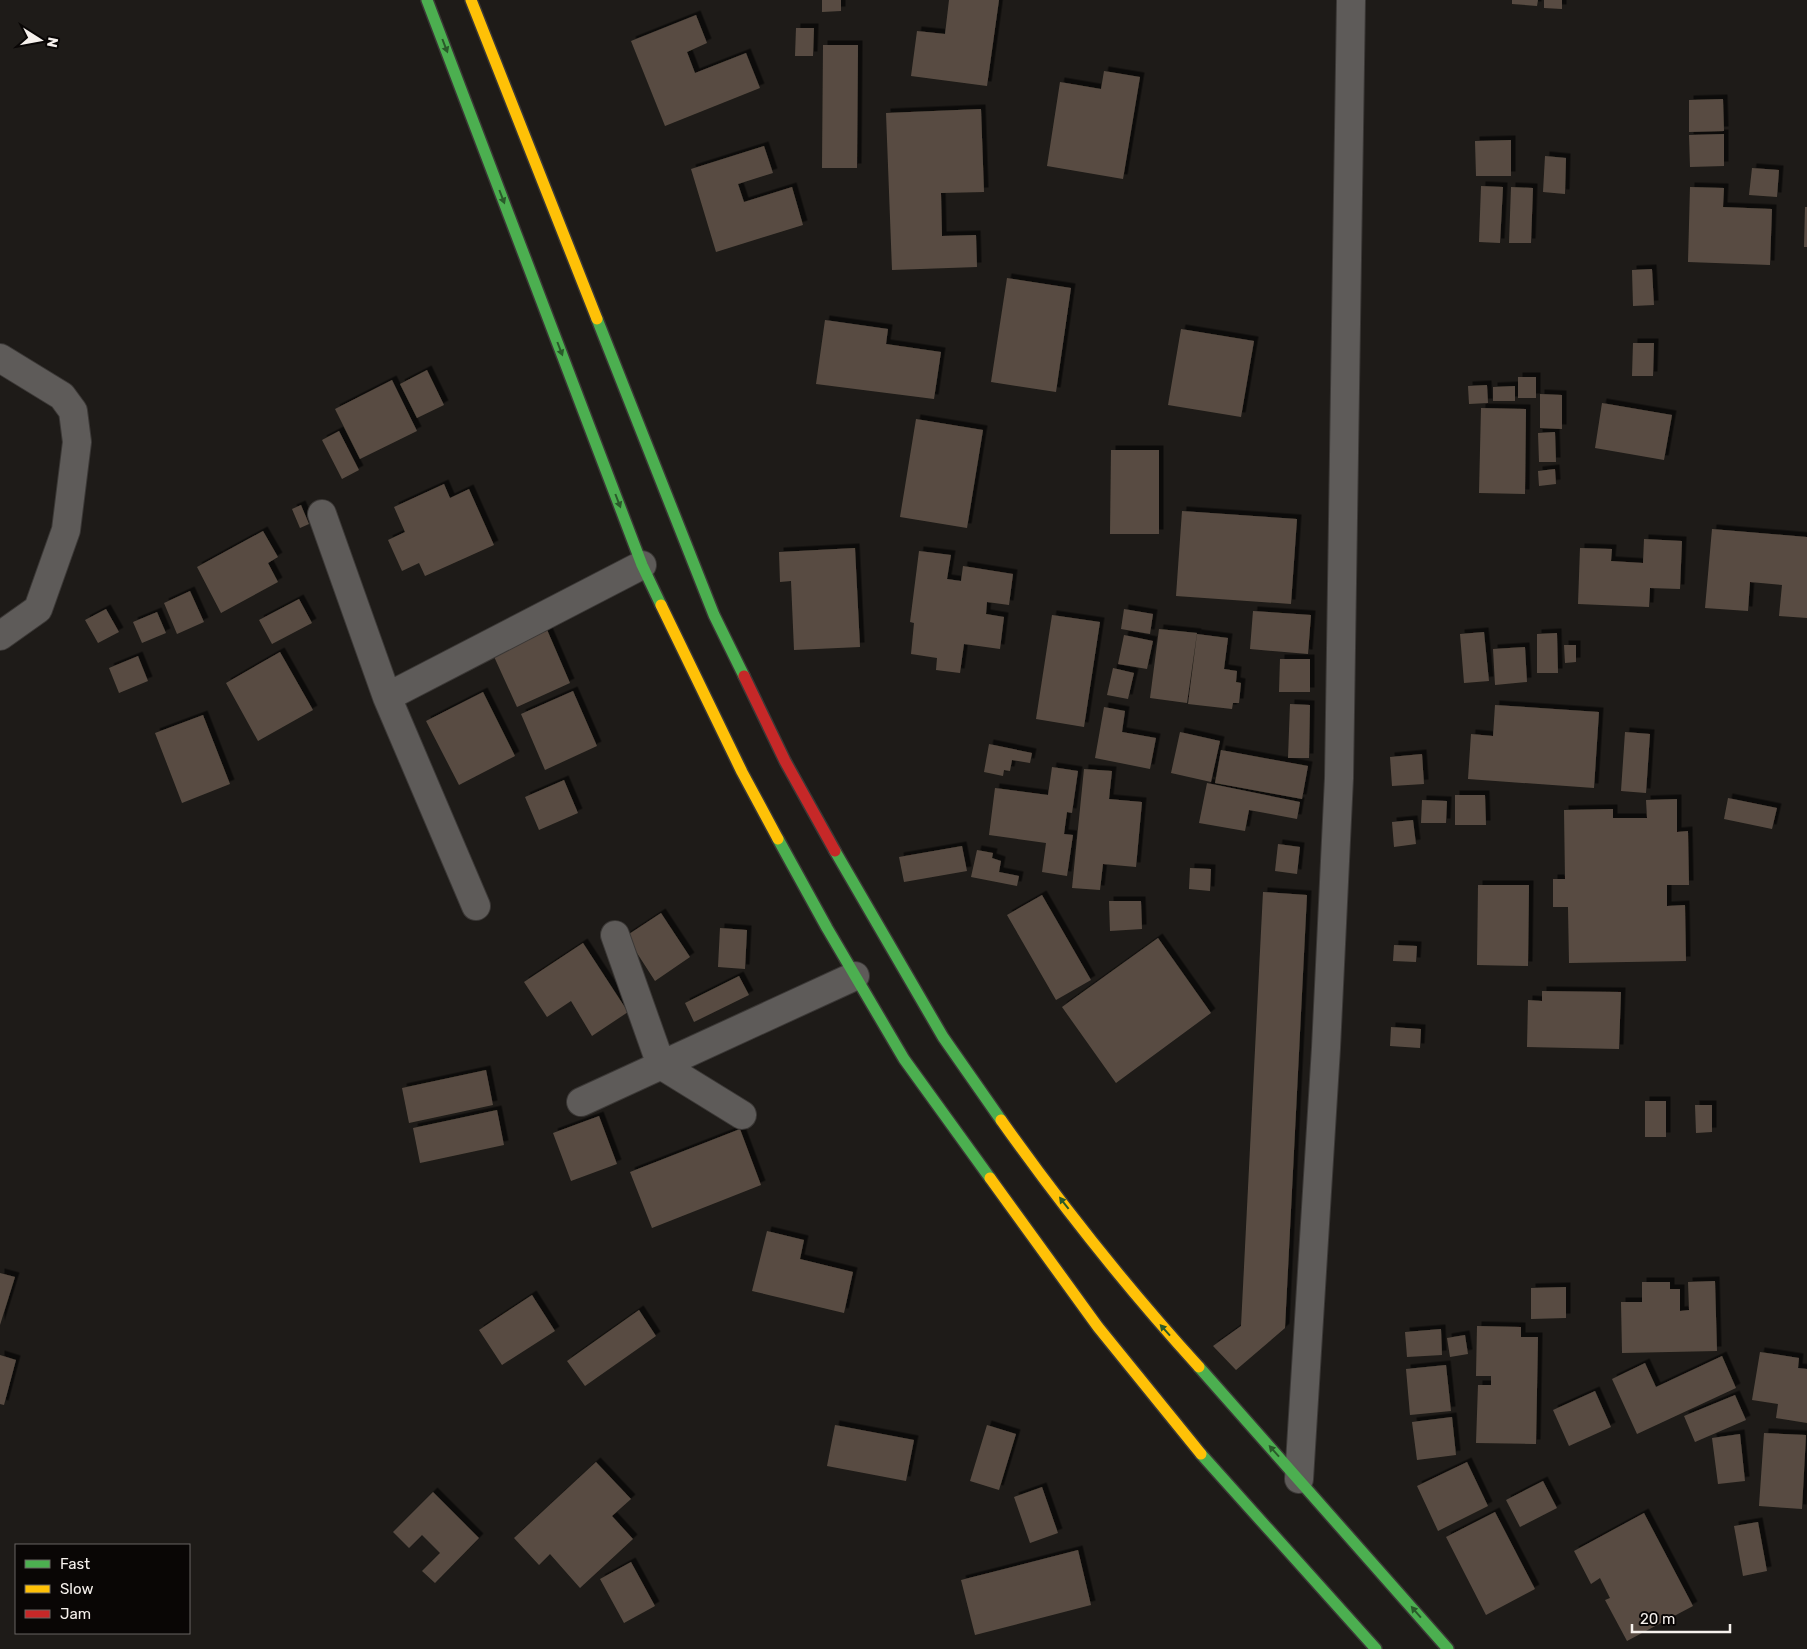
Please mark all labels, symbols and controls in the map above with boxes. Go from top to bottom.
north arrow [15,15,65,65]
text: N [43,36,62,49]
one-way arrow [441,38,449,53]
one-way arrow [499,190,506,205]
one-way arrow [556,342,564,357]
one-way arrow [614,494,622,509]
one-way arrow [1058,1197,1069,1210]
one-way arrow [1159,1324,1171,1336]
one-way arrow [1268,1445,1280,1457]
legend [15,1544,190,1634]
text: Fast [60,1555,90,1573]
text: Slow [60,1580,93,1598]
scale bar [1632,1602,1730,1634]
text: Jam [60,1605,91,1623]
one-way arrow [1410,1606,1421,1619]
text: 20 m [1640,1610,1675,1628]

